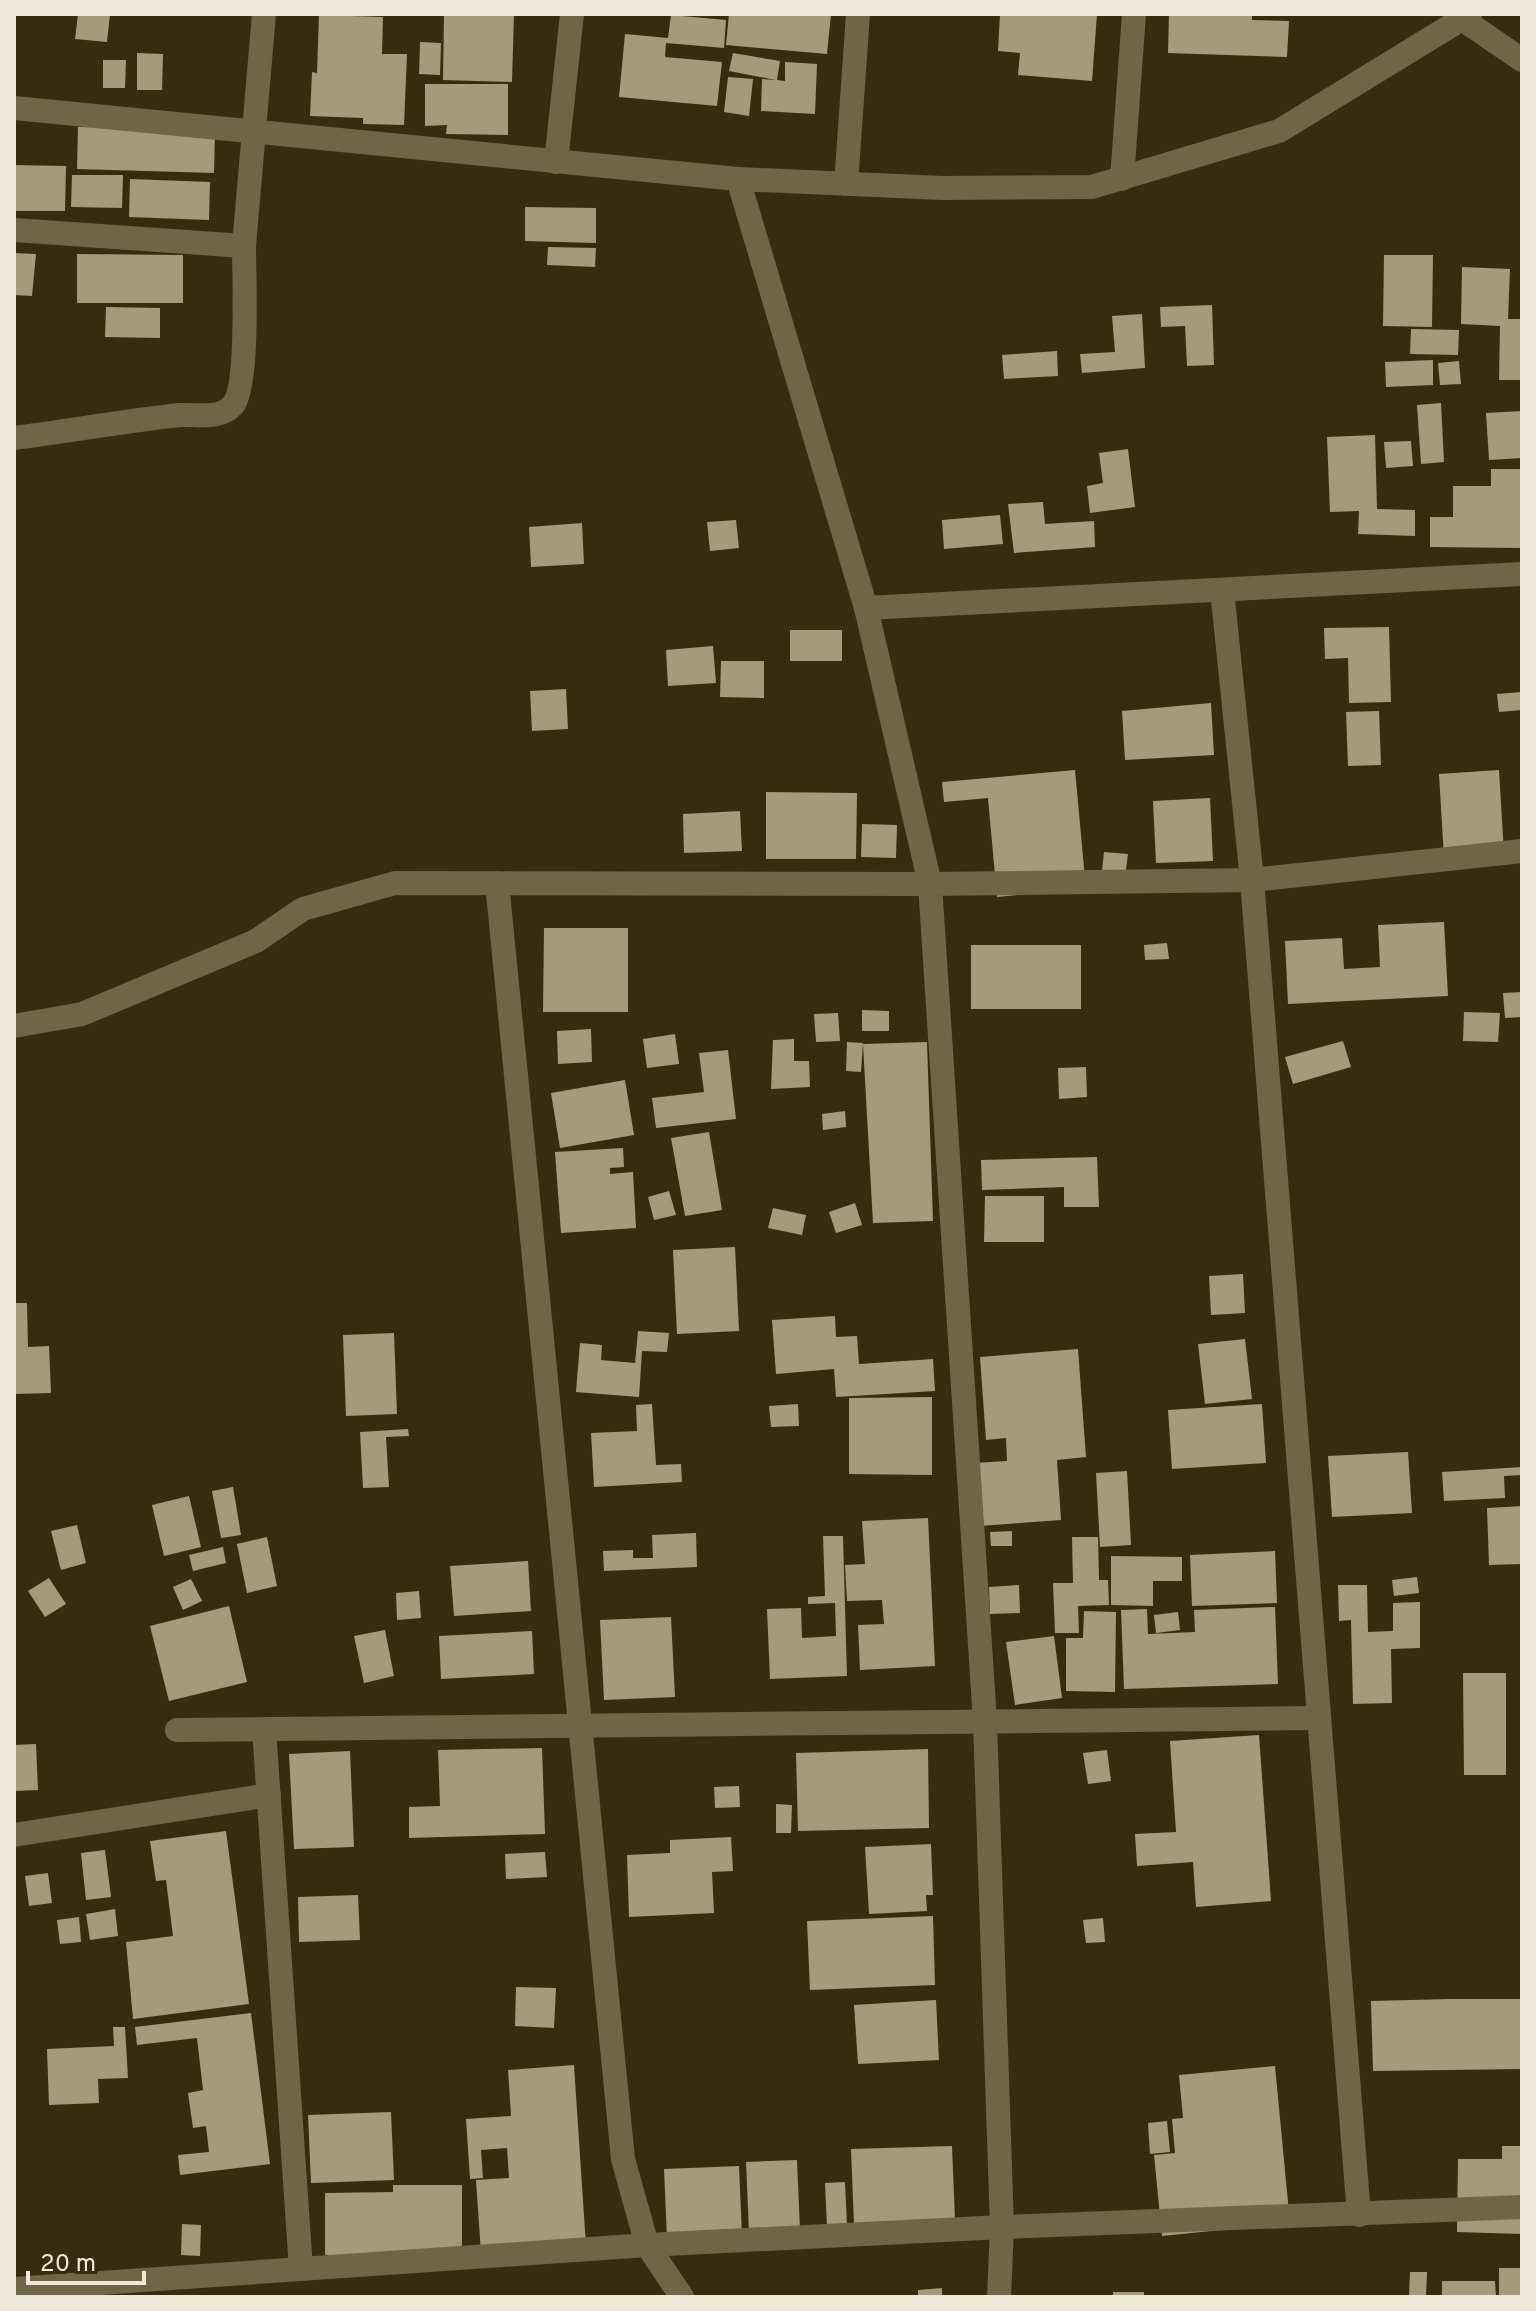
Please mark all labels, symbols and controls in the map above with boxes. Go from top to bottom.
scale bar [28,2235,144,2285]
text: 20 m [40,2250,96,2280]

